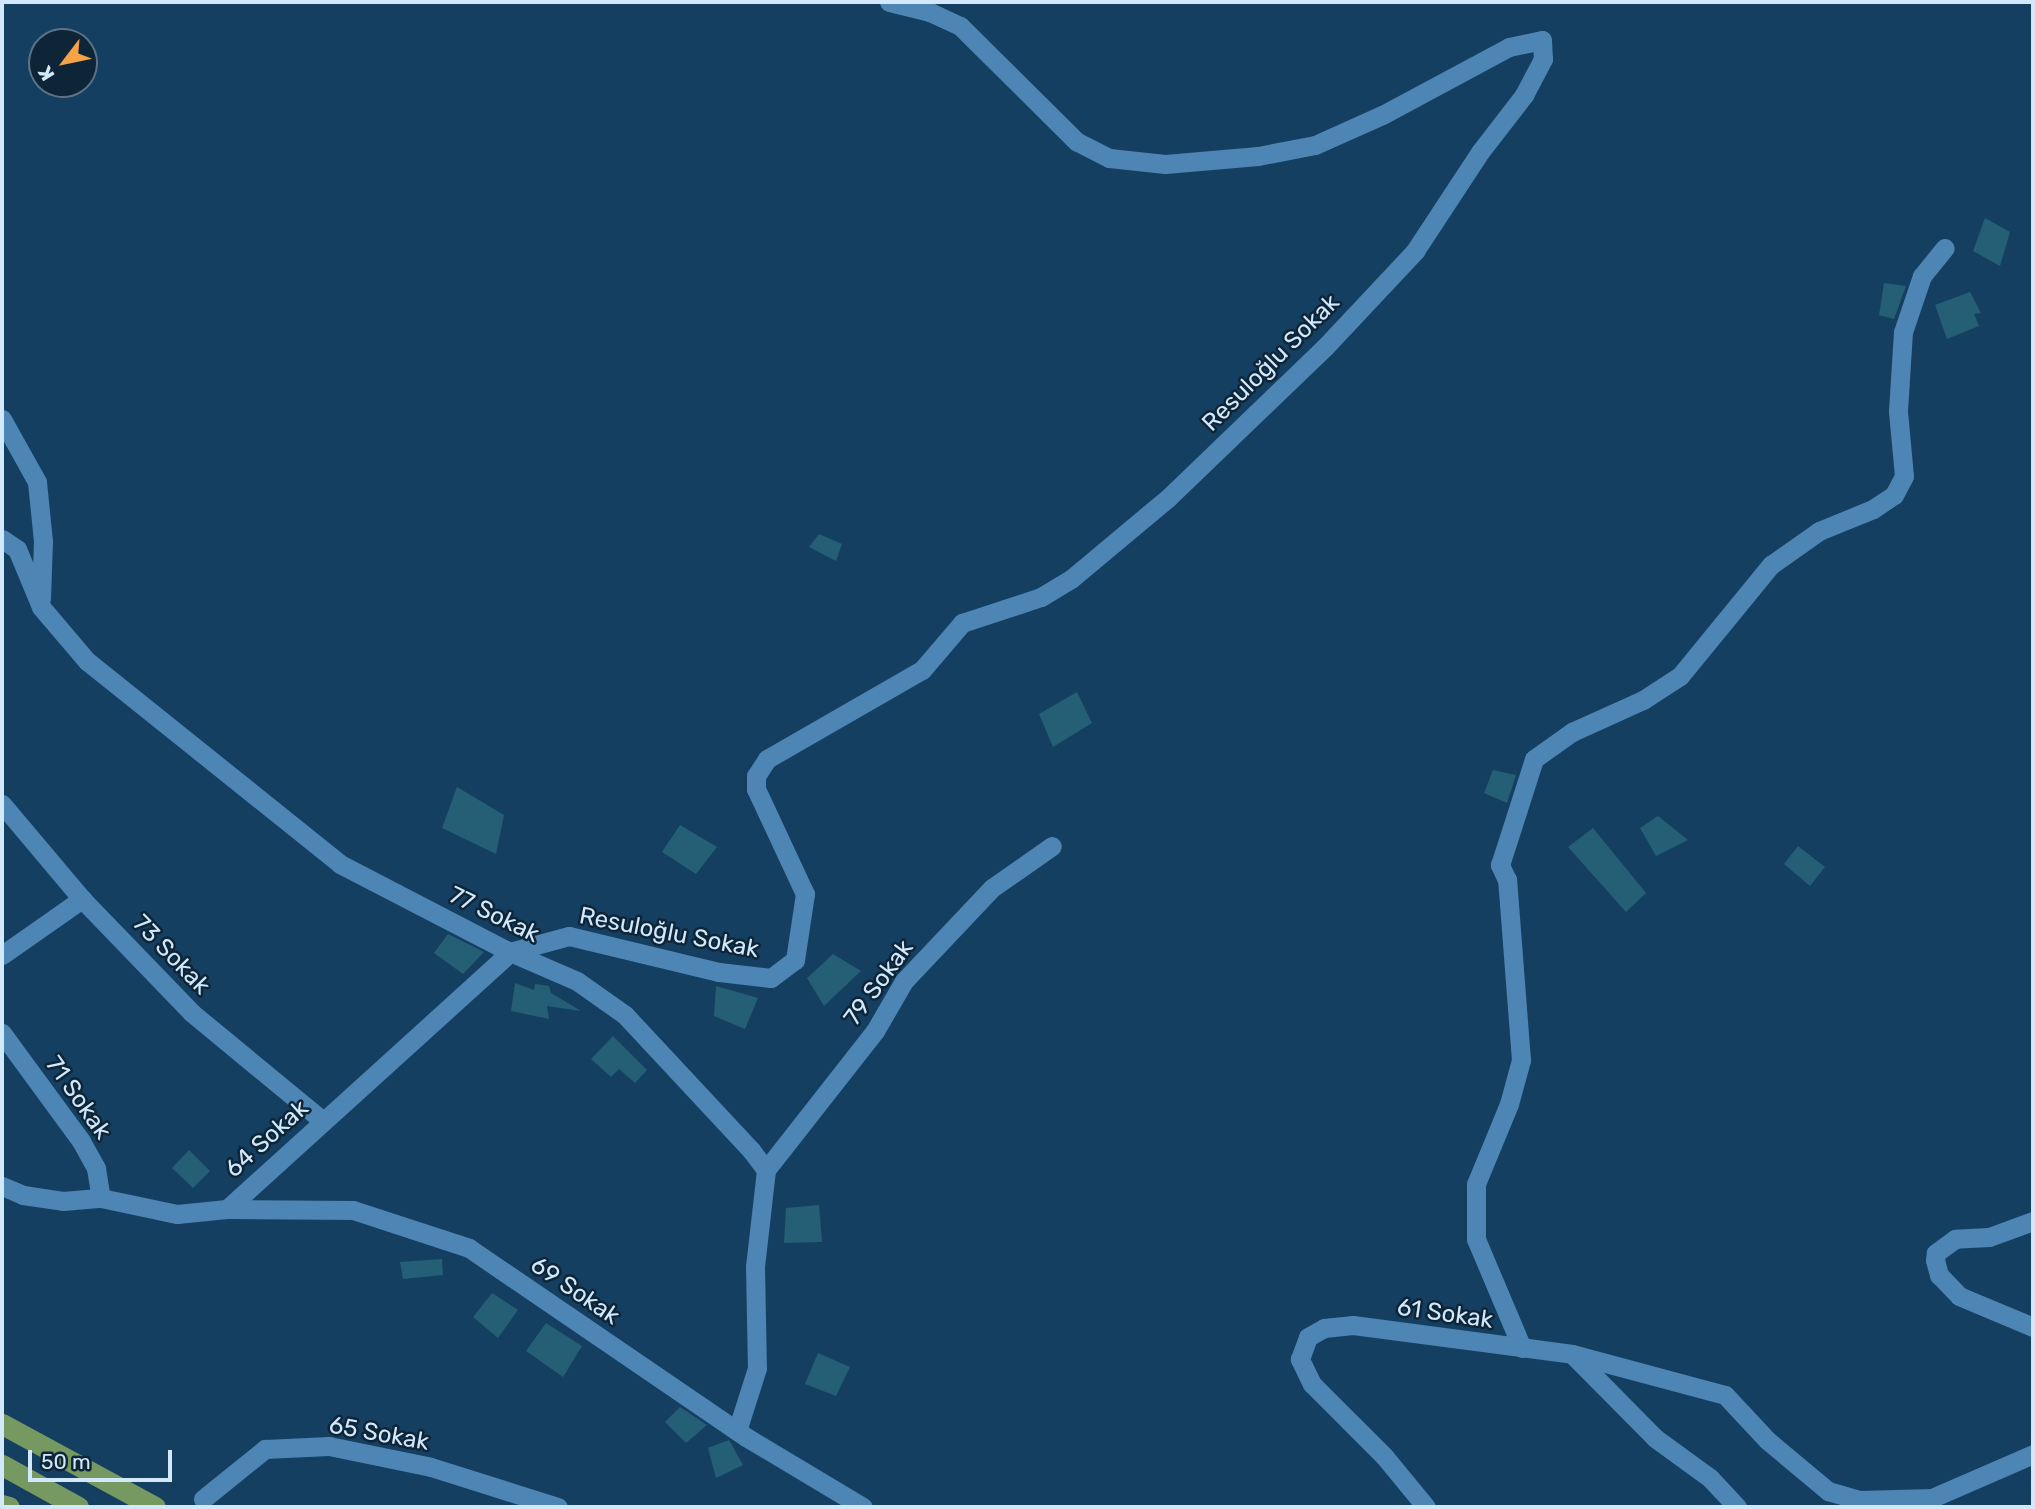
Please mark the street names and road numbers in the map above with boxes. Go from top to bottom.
street label: Resuloğlu Sokak [1196,288,1346,438]
street label: 77 Sokak [444,881,544,949]
street label: Resuloğlu Sokak [577,901,761,965]
street label: 73 Sokak [126,909,216,1001]
street label: 79 Sokak [838,935,920,1031]
street label: 71 Sokak [39,1051,117,1145]
street label: 64 Sokak [220,1094,314,1184]
street label: 69 Sokak [525,1251,625,1331]
street label: 61 Sokak [1395,1293,1495,1335]
street label: 65 Sokak [327,1411,431,1457]

